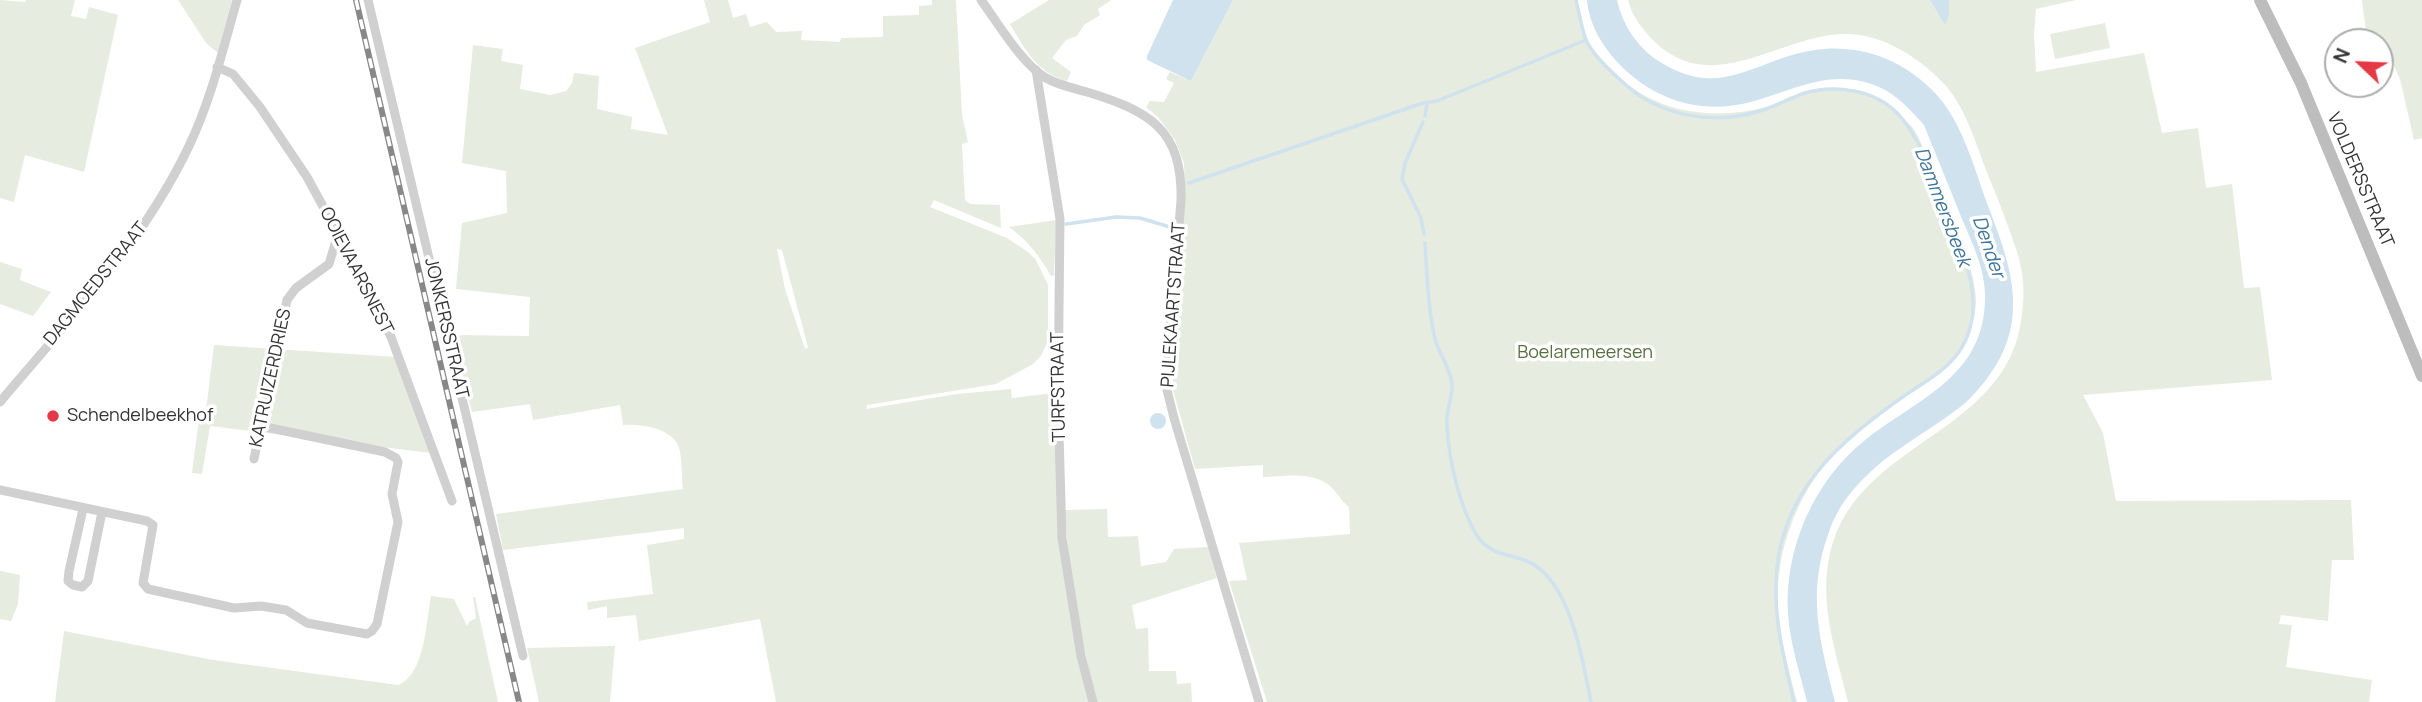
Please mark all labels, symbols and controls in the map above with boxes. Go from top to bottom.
north arrow [2324,28,2394,98]
text: N [2327,44,2356,67]
street label: VOLDERSSTRAAT [2322,109,2398,251]
water label: Dammersbeek [1909,144,1975,270]
street label: OOIEVAARSNEST [315,204,397,338]
water label: Dender [1967,213,2009,281]
street label: DAGMOEDSTRAAT [40,218,152,350]
street label: PIJLEKAARTSTRAAT [1157,222,1191,388]
street label: JONKERSSTRAAT [419,256,473,400]
street label: KATRUIZERDRIES [246,307,296,449]
street label: TURFSTRAAT [1047,332,1071,442]
park label: Boelaremeersen [1517,342,1653,364]
place label: Schendelbeekhof [67,405,213,427]
marker: Schendelbeekhof [45,408,61,424]

